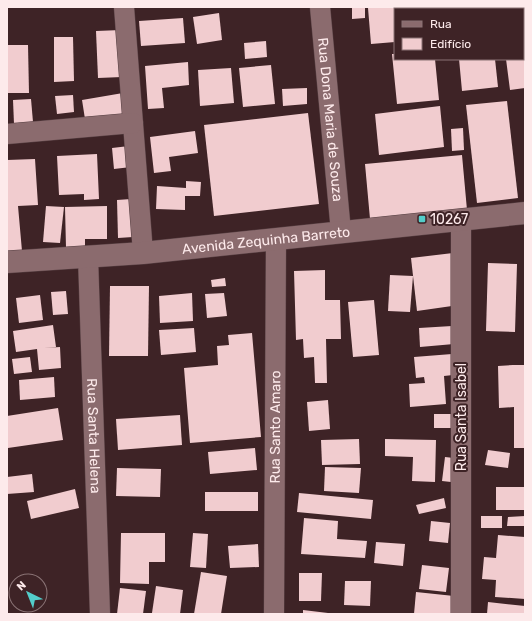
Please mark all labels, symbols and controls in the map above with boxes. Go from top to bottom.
legend [394,8,524,60]
text: Rua [430,17,452,31]
street label: Rua Dona Maria de Souza [314,37,346,202]
text: Edifício [430,37,471,51]
place label: 10267 [430,211,468,228]
marker: 10267 [417,214,427,224]
street label: Avenida Zequinha Barreto [181,223,351,258]
street label: Rua Santa Isabel [453,363,470,471]
street label: Rua Santo Amaro [267,370,284,484]
street label: Rua Santa Helena [83,378,104,494]
north arrow [8,573,48,613]
text: N [14,579,29,594]

